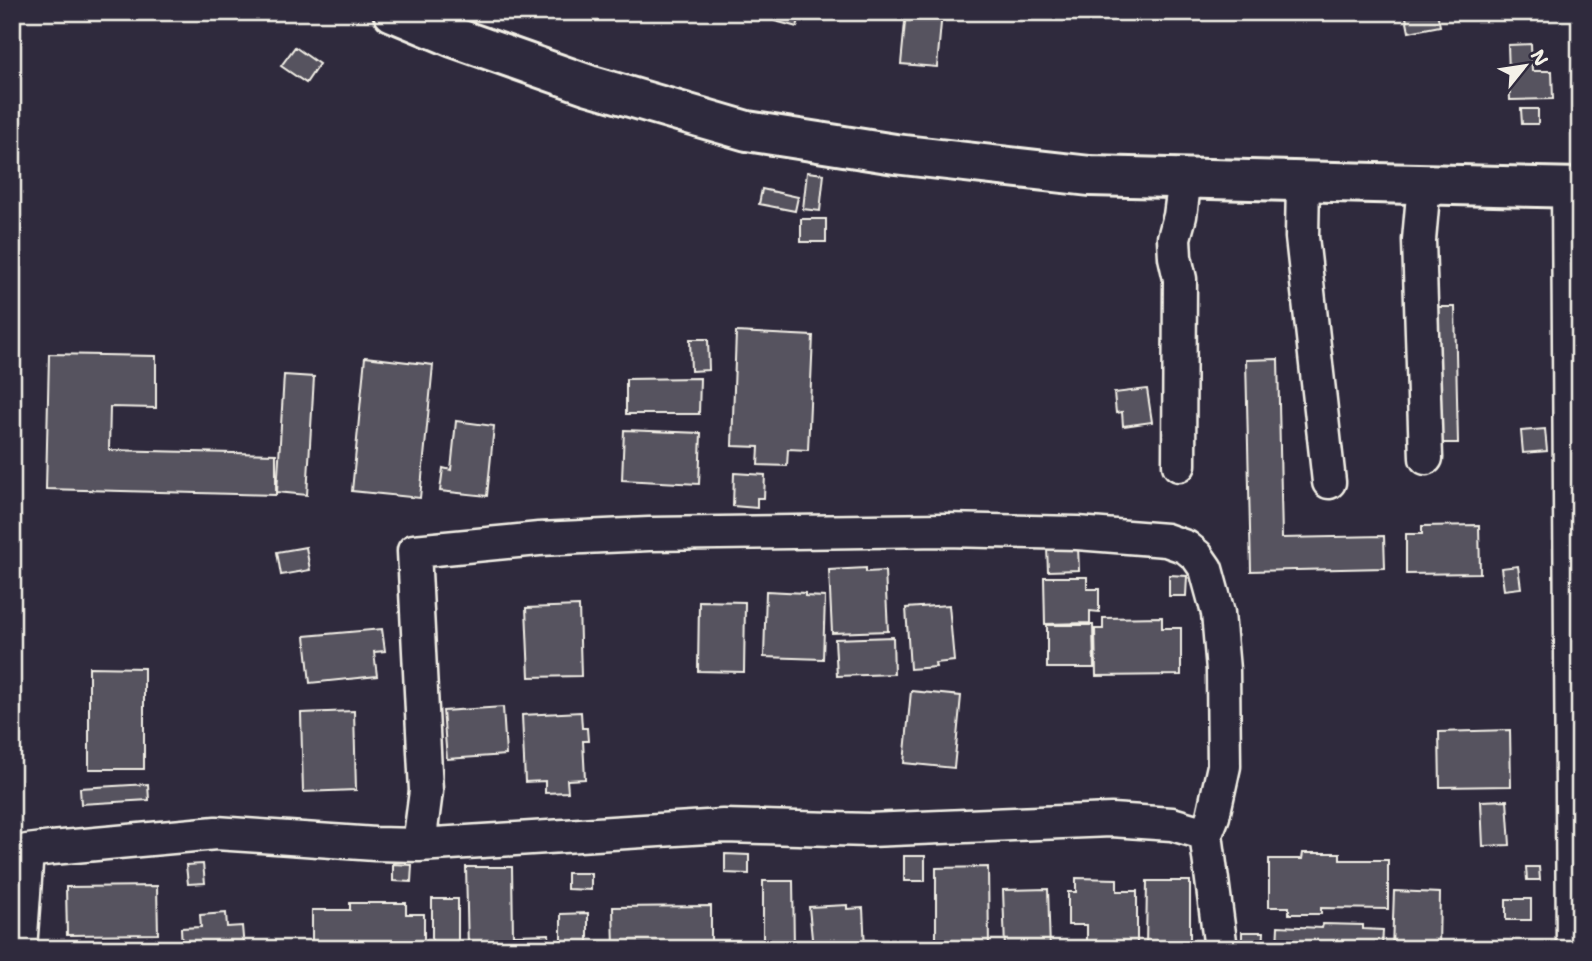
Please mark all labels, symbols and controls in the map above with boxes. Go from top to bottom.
north arrow [1490,32,1560,102]
text: N [1525,45,1554,71]

